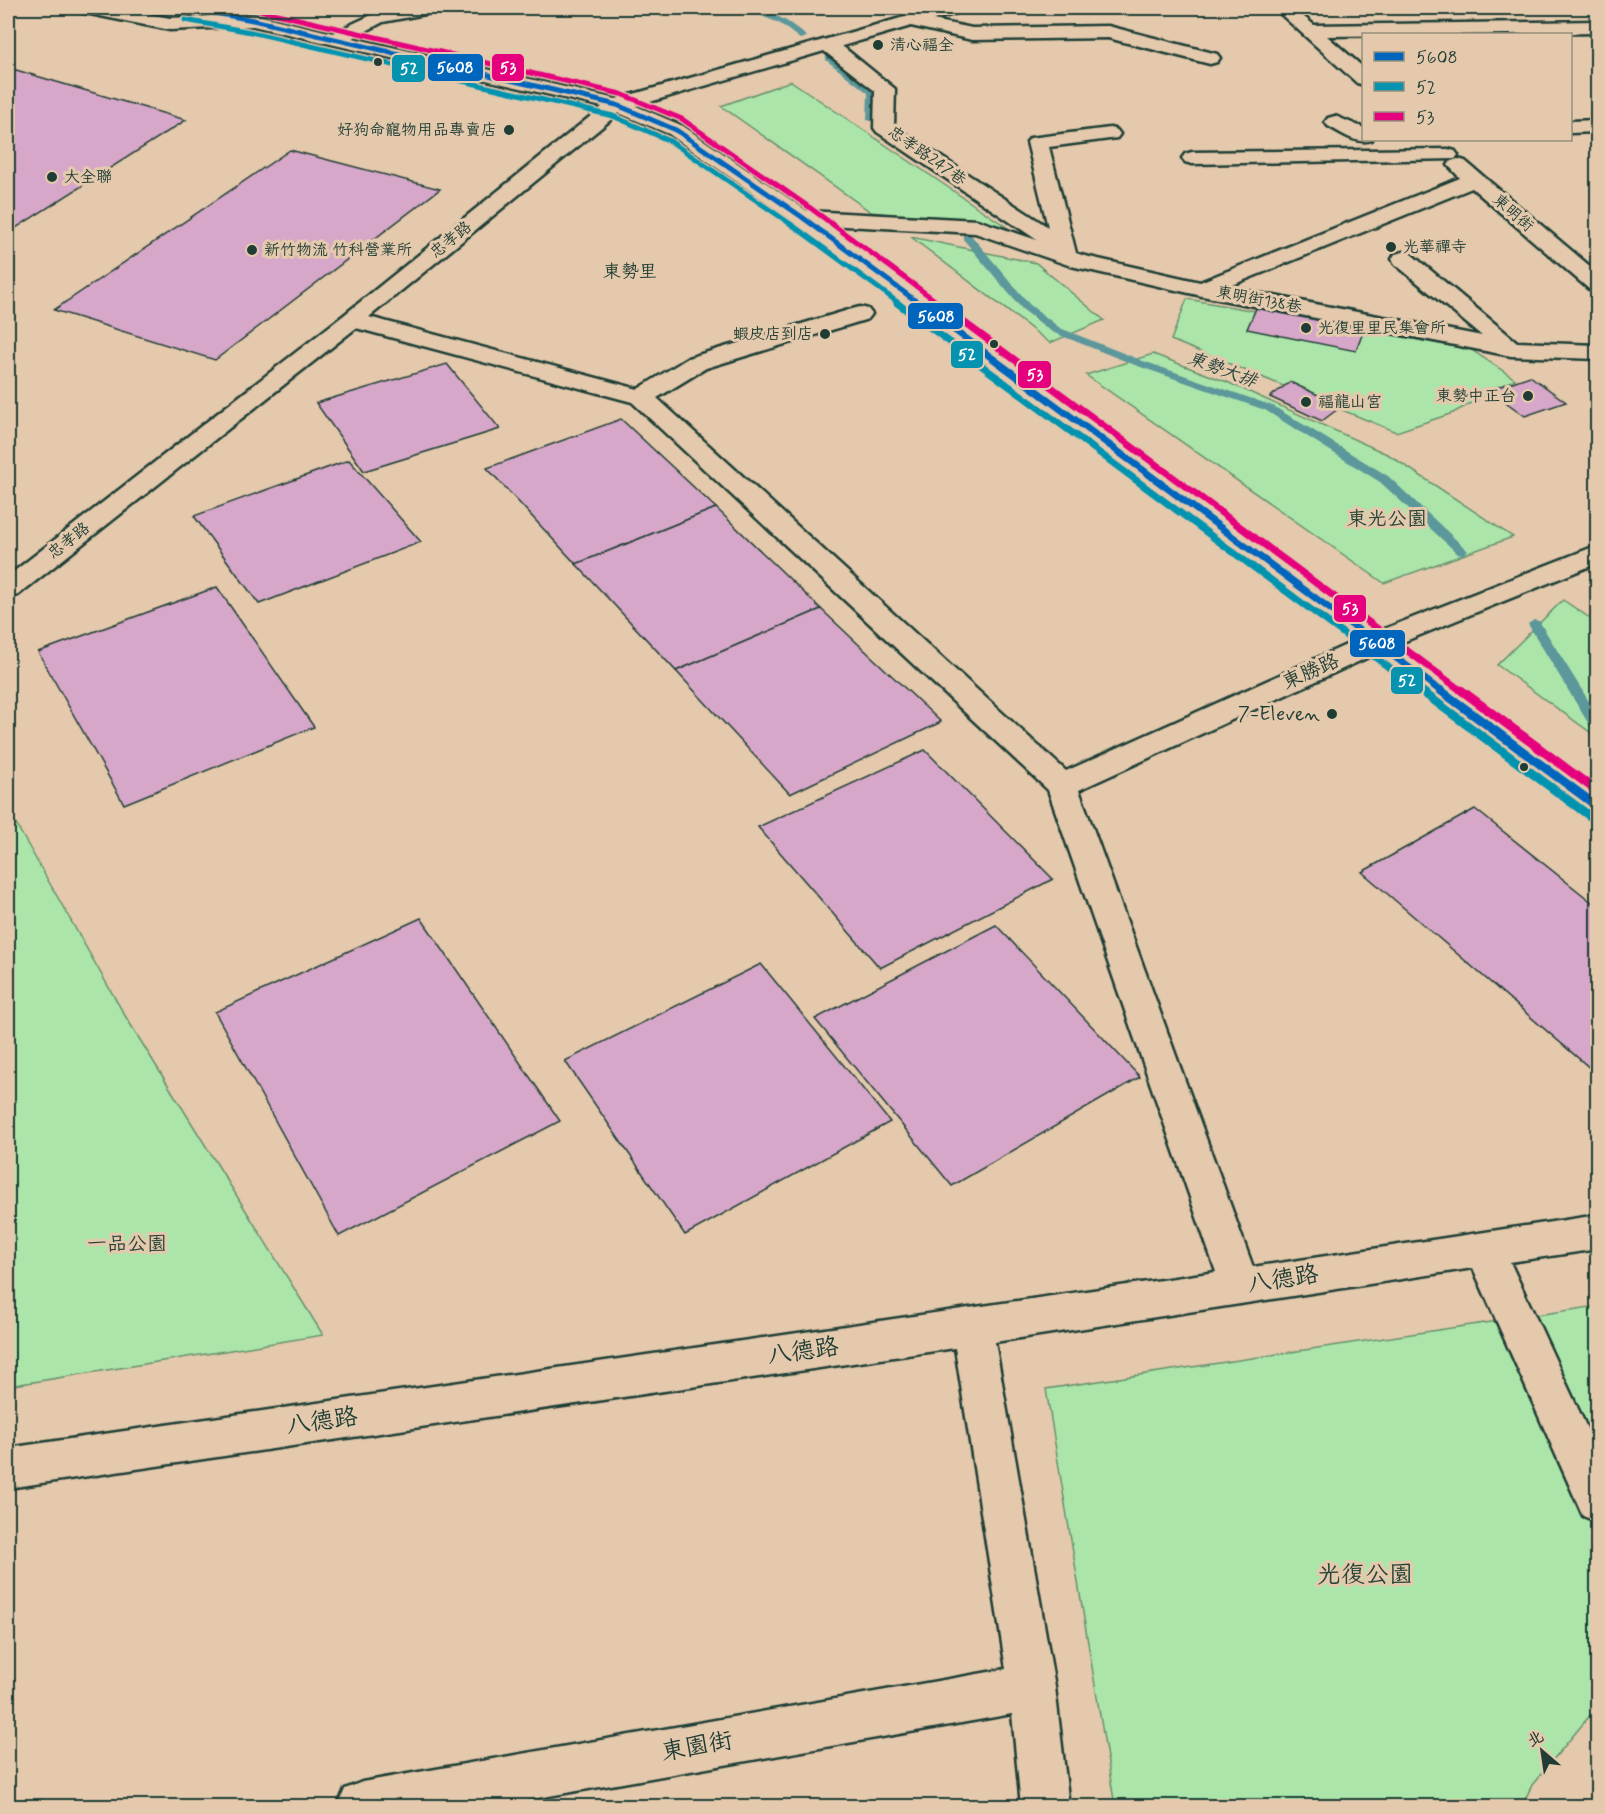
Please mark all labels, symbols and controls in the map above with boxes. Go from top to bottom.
legend [1362,33,1572,141]
place label: 清心福全 [890,35,954,56]
marker: 清心福全 [871,38,885,52]
text: 5608 [1416,46,1458,70]
line badge: 5608 [427,53,484,82]
line badge: 53 [491,53,525,82]
line badge: 52 [391,54,426,83]
unlabelled marker [372,56,384,68]
text: 5608 [436,58,474,79]
text: 53 [500,58,516,79]
text: 52 [400,59,418,80]
text: 52 [1416,76,1436,100]
text: 53 [1416,106,1435,130]
place label: 好狗命寵物用品專賣店 [337,120,497,141]
street label: 忠孝路247巷 [884,121,970,191]
marker: 好狗命寵物用品專賣店 [502,123,516,137]
place label: 大全聯 [64,167,112,188]
marker: 大全聯 [45,170,59,184]
street label: 東明街 [1488,189,1538,237]
street label: 忠孝路 [426,217,476,263]
place label: 光華禪寺 [1403,237,1467,258]
place label: 新竹物流 竹科營業所 [264,240,412,261]
marker: 光華禪寺 [1384,240,1398,254]
marker: 新竹物流 竹科營業所 [245,243,259,257]
district label: 東勢里 [603,260,657,284]
street label: 東明街138巷 [1215,281,1303,319]
line badge: 5608 [907,302,964,330]
text: 5608 [917,307,955,328]
place label: 光復里里民集會所 [1318,318,1446,339]
marker: 光復里里民集會所 [1299,321,1313,335]
place label: 蝦皮店到店 [733,324,813,345]
marker: 蝦皮店到店 [818,327,832,341]
unlabelled marker [988,338,1000,350]
line badge: 52 [950,340,984,369]
text: 52 [958,345,976,366]
water label: 東勢大排 [1184,346,1262,394]
line badge: 53 [1017,360,1052,389]
text: 53 [1027,365,1043,386]
place label: 東勢中正台 [1436,386,1516,407]
marker: 東勢中正台 [1521,389,1535,403]
place label: 福龍山宮 [1318,392,1382,413]
marker: 福龍山宮 [1299,395,1313,409]
park label: 東光公園 [1347,506,1427,533]
street label: 忠孝路 [44,518,94,564]
line badge: 53 [1333,594,1367,623]
text: 53 [1342,599,1358,620]
line badge: 5608 [1349,629,1406,658]
text: 5608 [1358,634,1396,655]
street label: 東勝路 [1278,647,1345,697]
line badge: 52 [1390,666,1424,695]
text: 52 [1398,671,1416,692]
place label: 7-Eleven [1238,701,1320,728]
marker: 7-Eleven [1325,707,1339,721]
unlabelled marker [1518,761,1530,773]
park label: 一品公園 [87,1231,167,1258]
street label: 八德路 [1245,1259,1321,1301]
street label: 八德路 [765,1332,841,1372]
street label: 八德路 [284,1402,360,1442]
park label: 光復公園 [1317,1560,1413,1591]
north arrow [1512,1721,1572,1781]
street label: 東園街 [659,1725,735,1769]
text: 北 [1523,1726,1548,1752]

